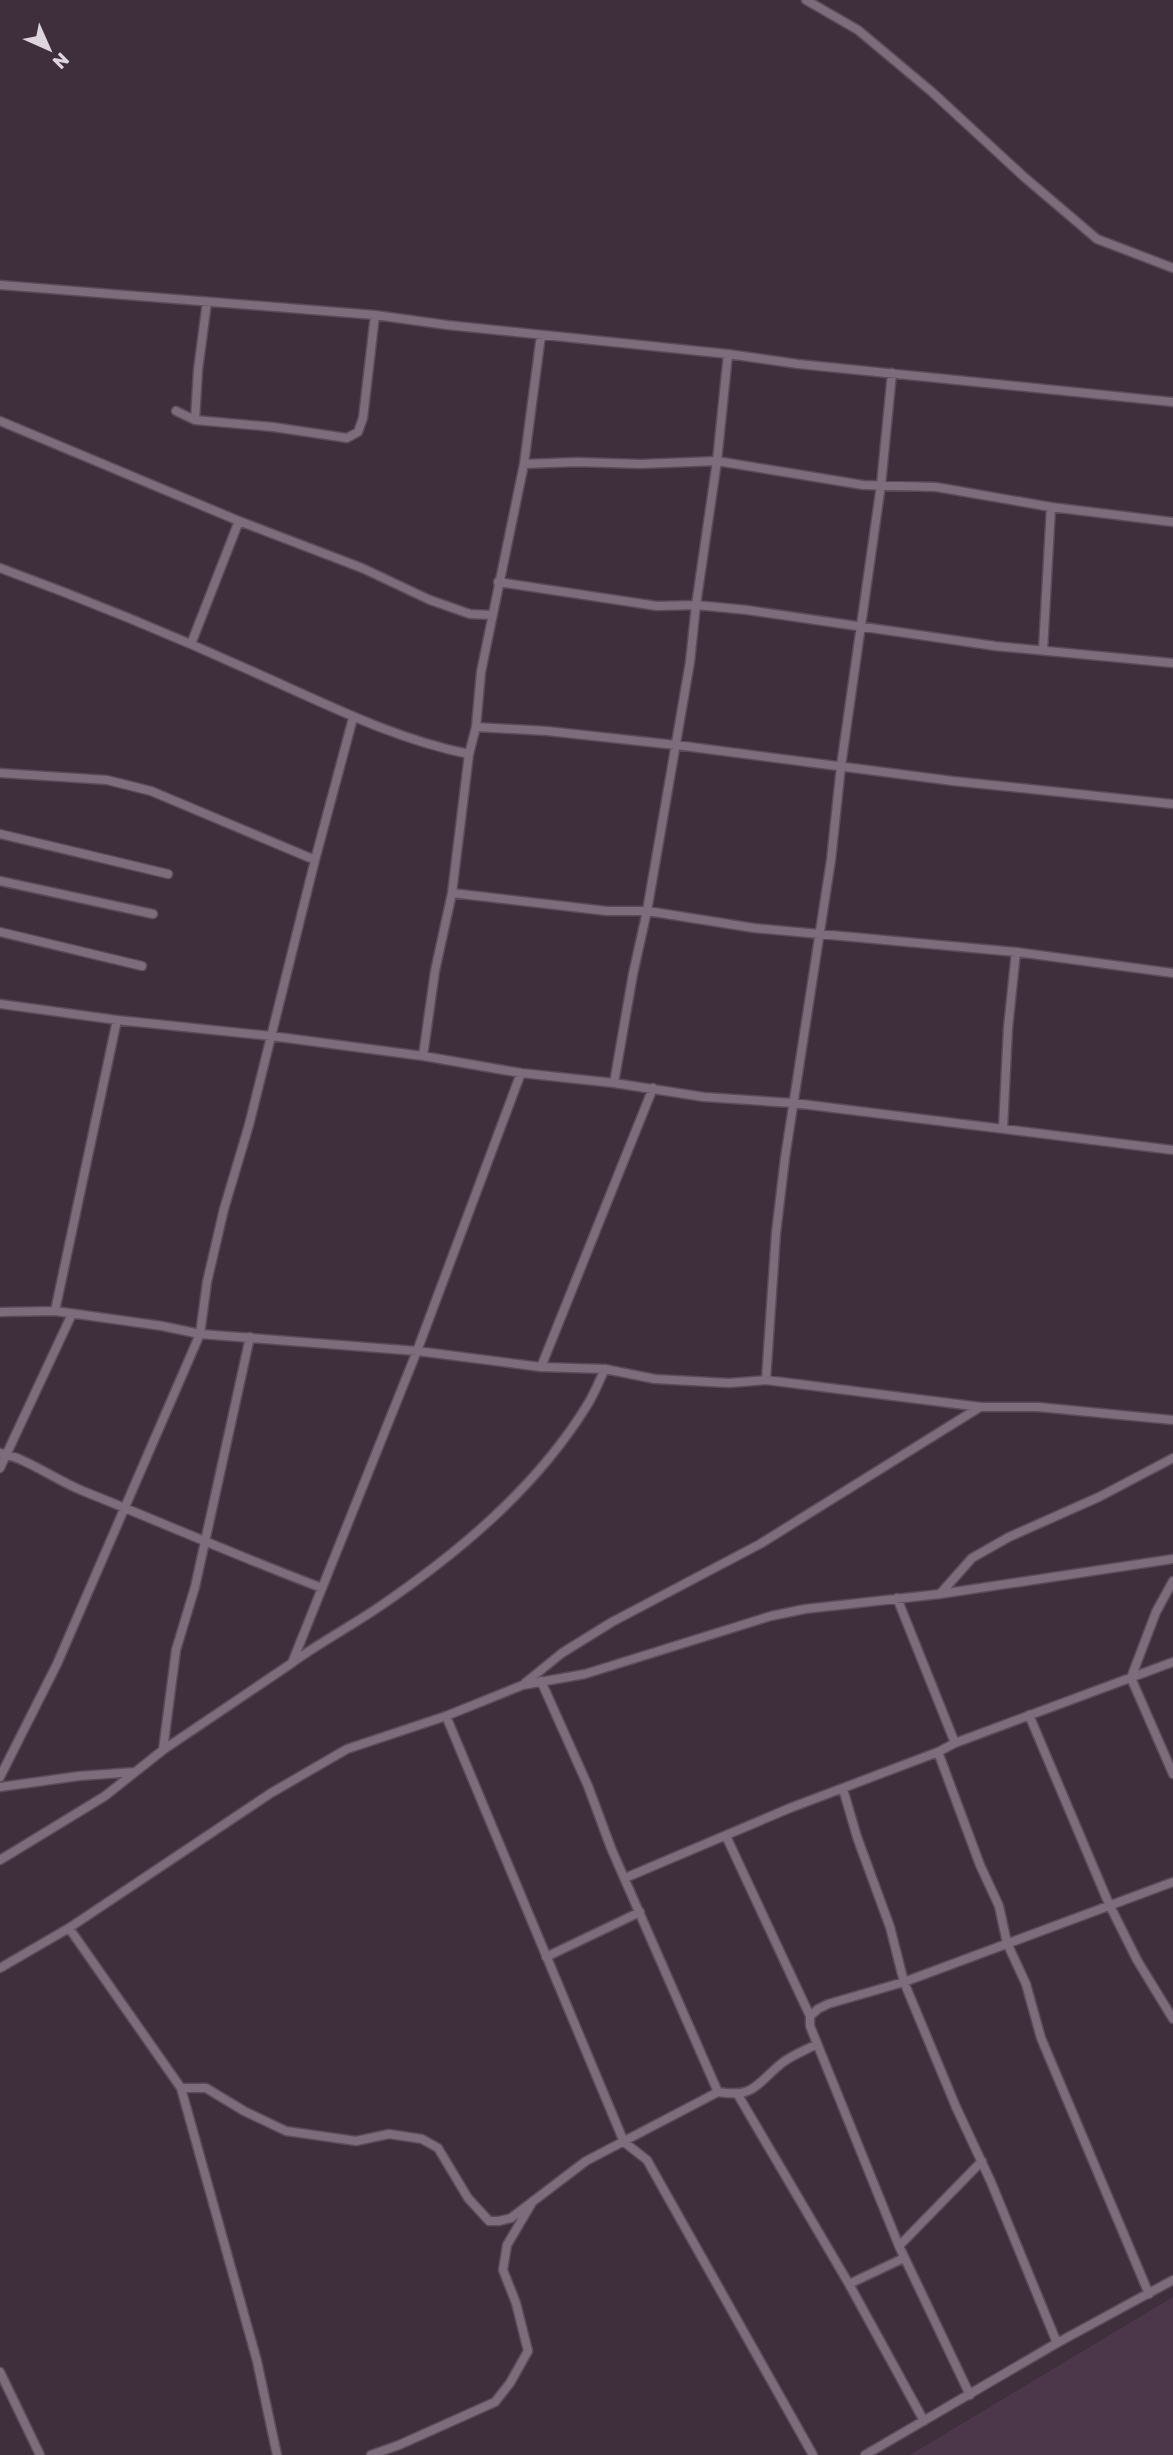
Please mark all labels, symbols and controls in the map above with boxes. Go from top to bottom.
north arrow [14,14,84,84]
text: N [48,48,74,74]

